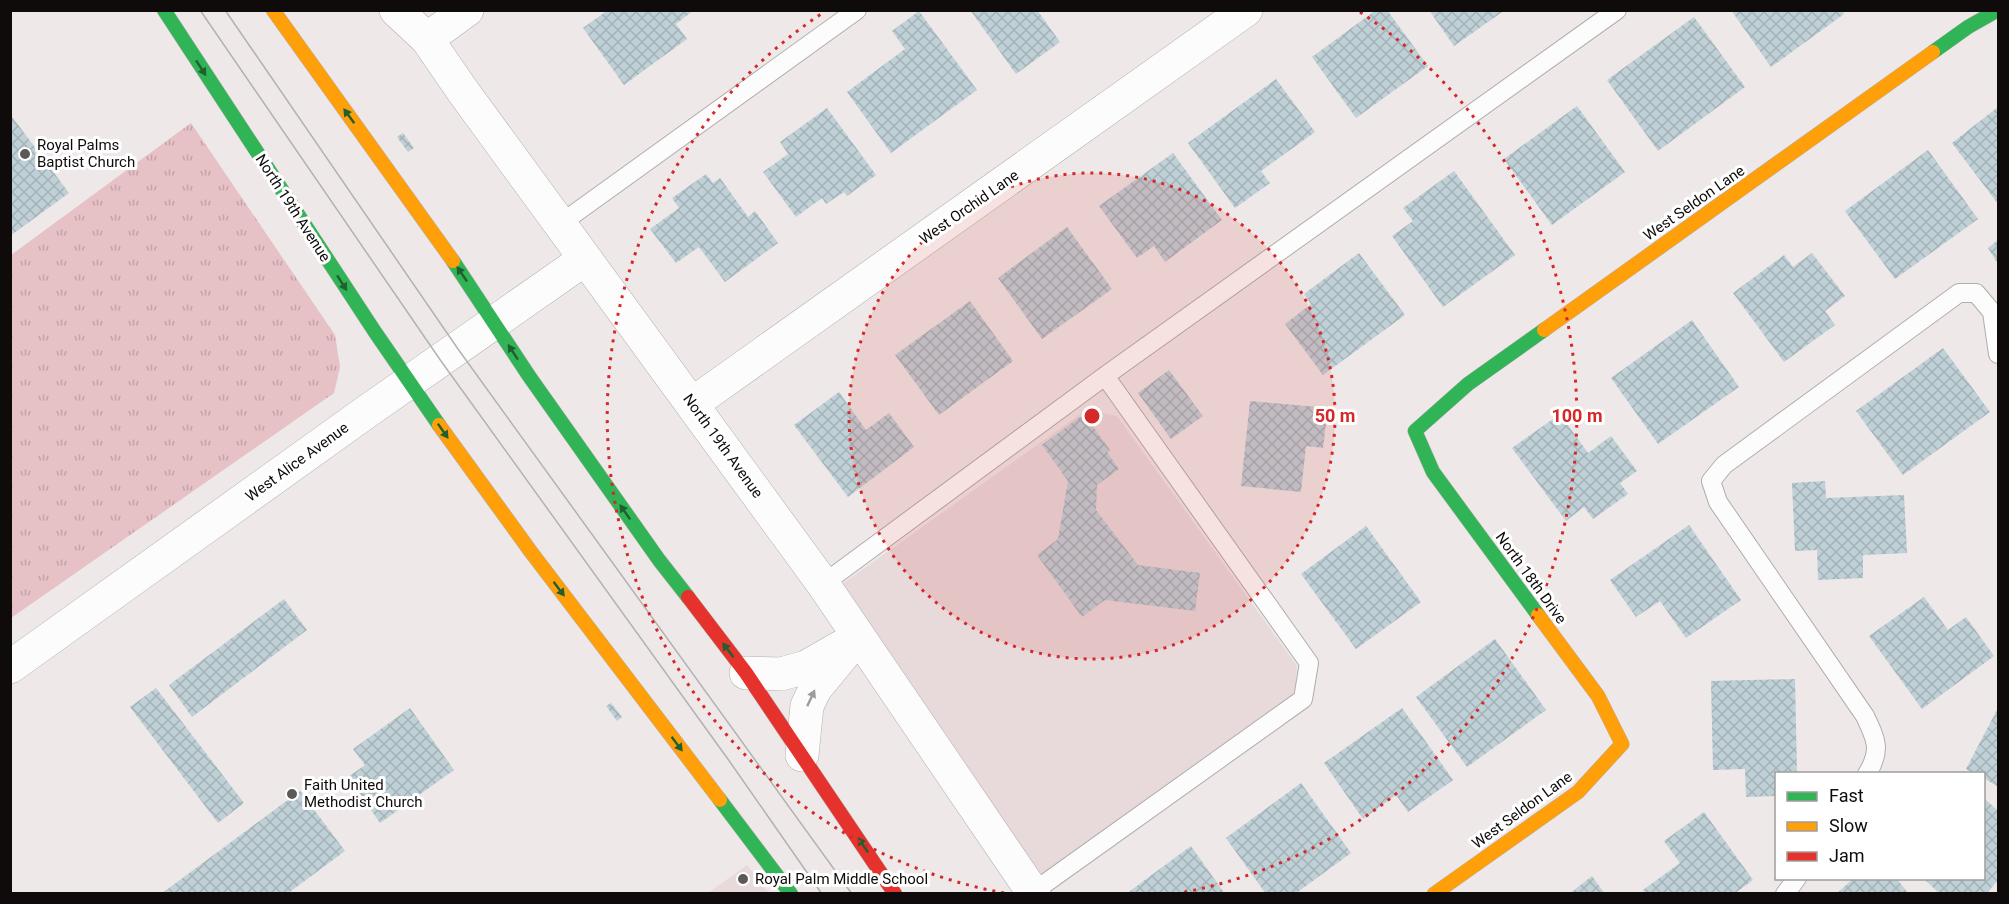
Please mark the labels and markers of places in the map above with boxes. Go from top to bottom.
place label: Royal Palms Baptist Church [37,136,135,171]
marker: Royal Palms Baptist Church [18,147,32,161]
centre of rings [1082,406,1102,426]
place label: Faith United Methodist Church [304,776,423,811]
marker: Faith United Methodist Church [285,787,299,801]
place label: Royal Palm Middle School [755,870,928,888]
marker: Royal Palm Middle School [736,872,750,886]

